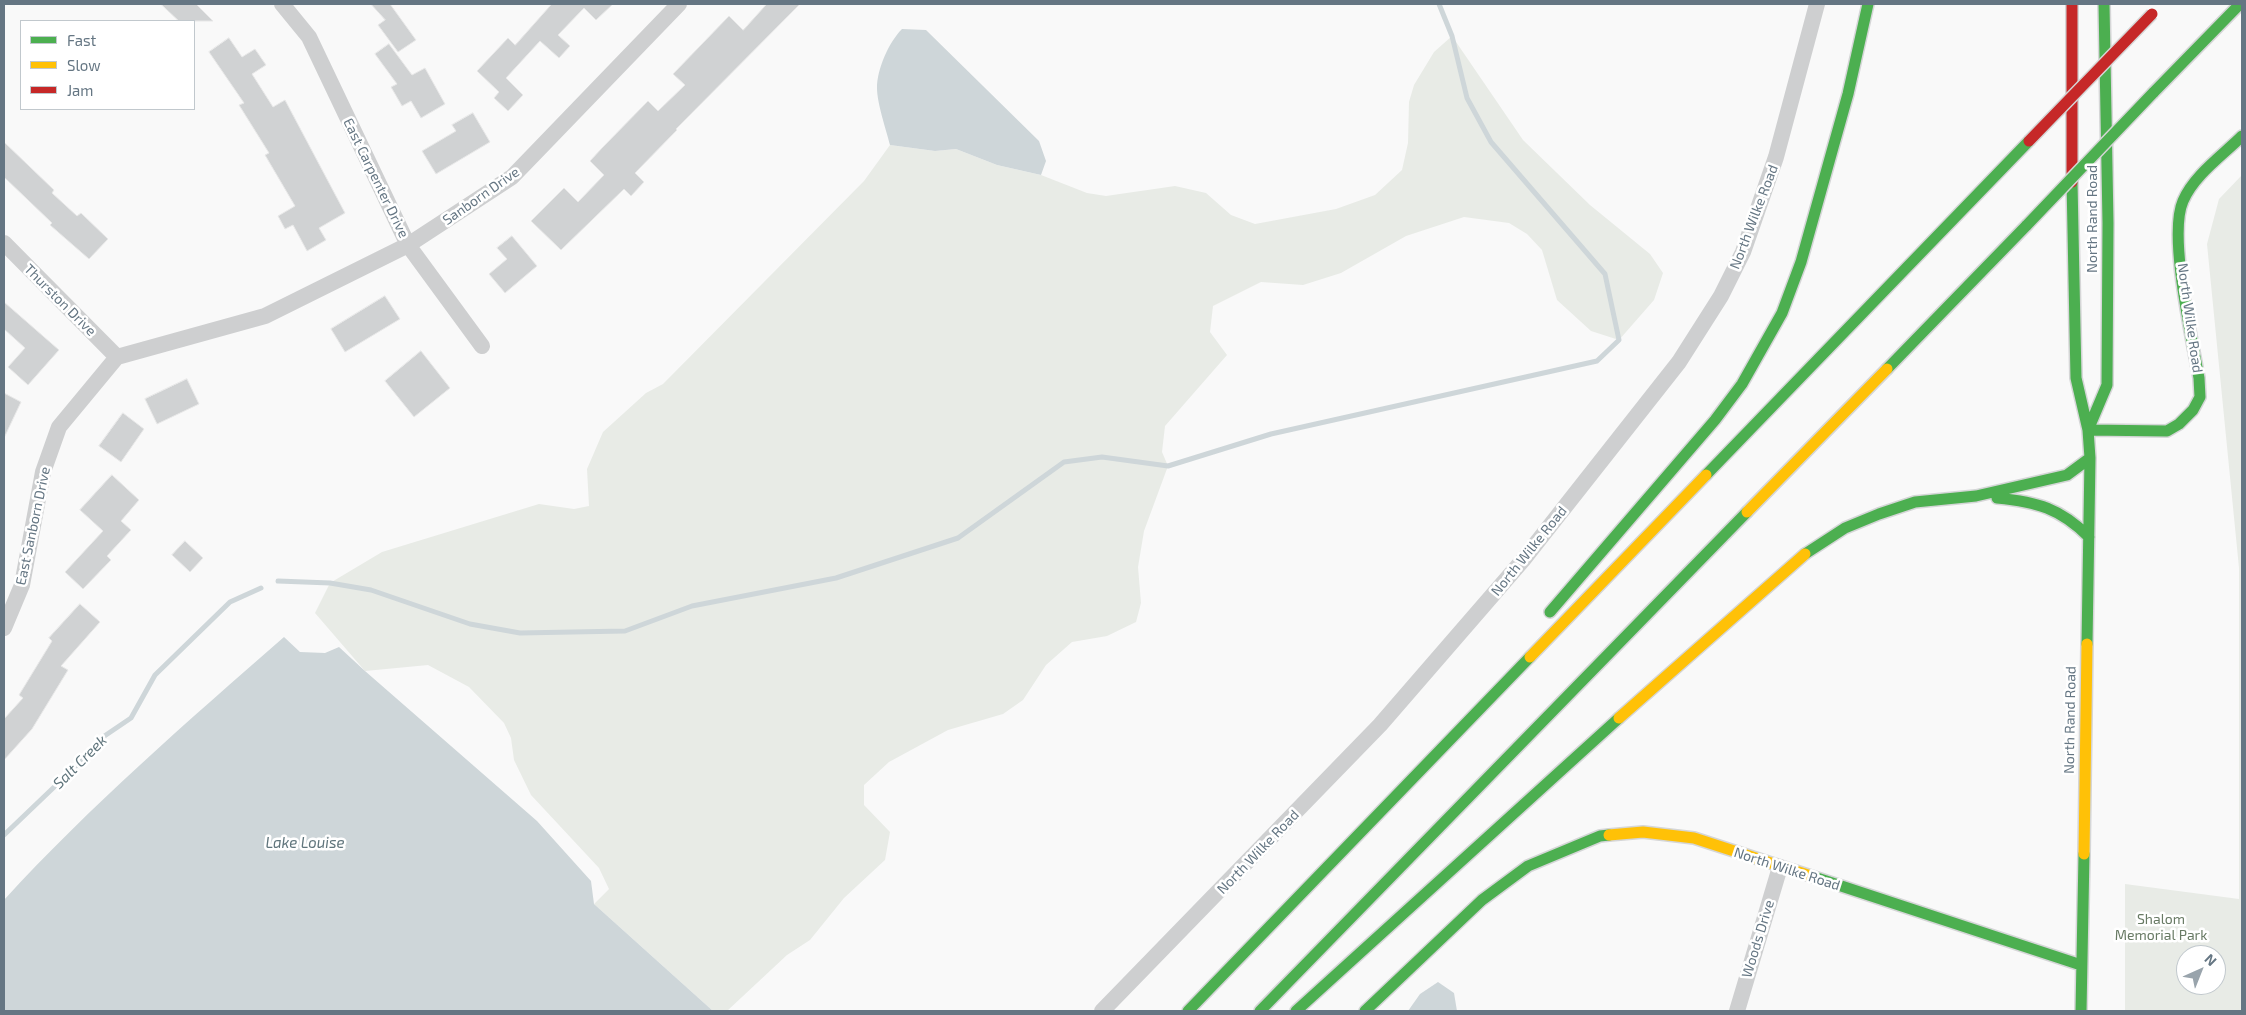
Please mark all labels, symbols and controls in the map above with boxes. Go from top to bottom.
legend [20,20,195,110]
text: Fast [67,31,96,49]
text: Slow [67,56,101,74]
text: Jam [67,81,93,99]
street label: East Carpenter Drive [340,115,412,241]
street label: North Wilke Road [1726,162,1782,272]
street label: Sanborn Drive [439,163,523,229]
street label: North Rand Road [2084,165,2100,273]
street label: Thurston Drive [21,261,99,339]
street label: North Wilke Road [2174,262,2206,374]
street label: East Sanborn Drive [12,465,54,587]
street label: North Wilke Road [1488,503,1570,599]
street label: North Rand Road [2061,666,2079,774]
water label: Salt Creek [49,731,111,793]
street label: North Wilke Road [1213,806,1303,898]
water label: Lake Louise [265,834,345,852]
street label: North Wilke Road [1732,844,1842,894]
street label: Woods Drive [1738,898,1778,980]
park label: Shalom Memorial Park [2115,911,2207,944]
north arrow [2176,945,2226,995]
text: N [2202,950,2221,969]

